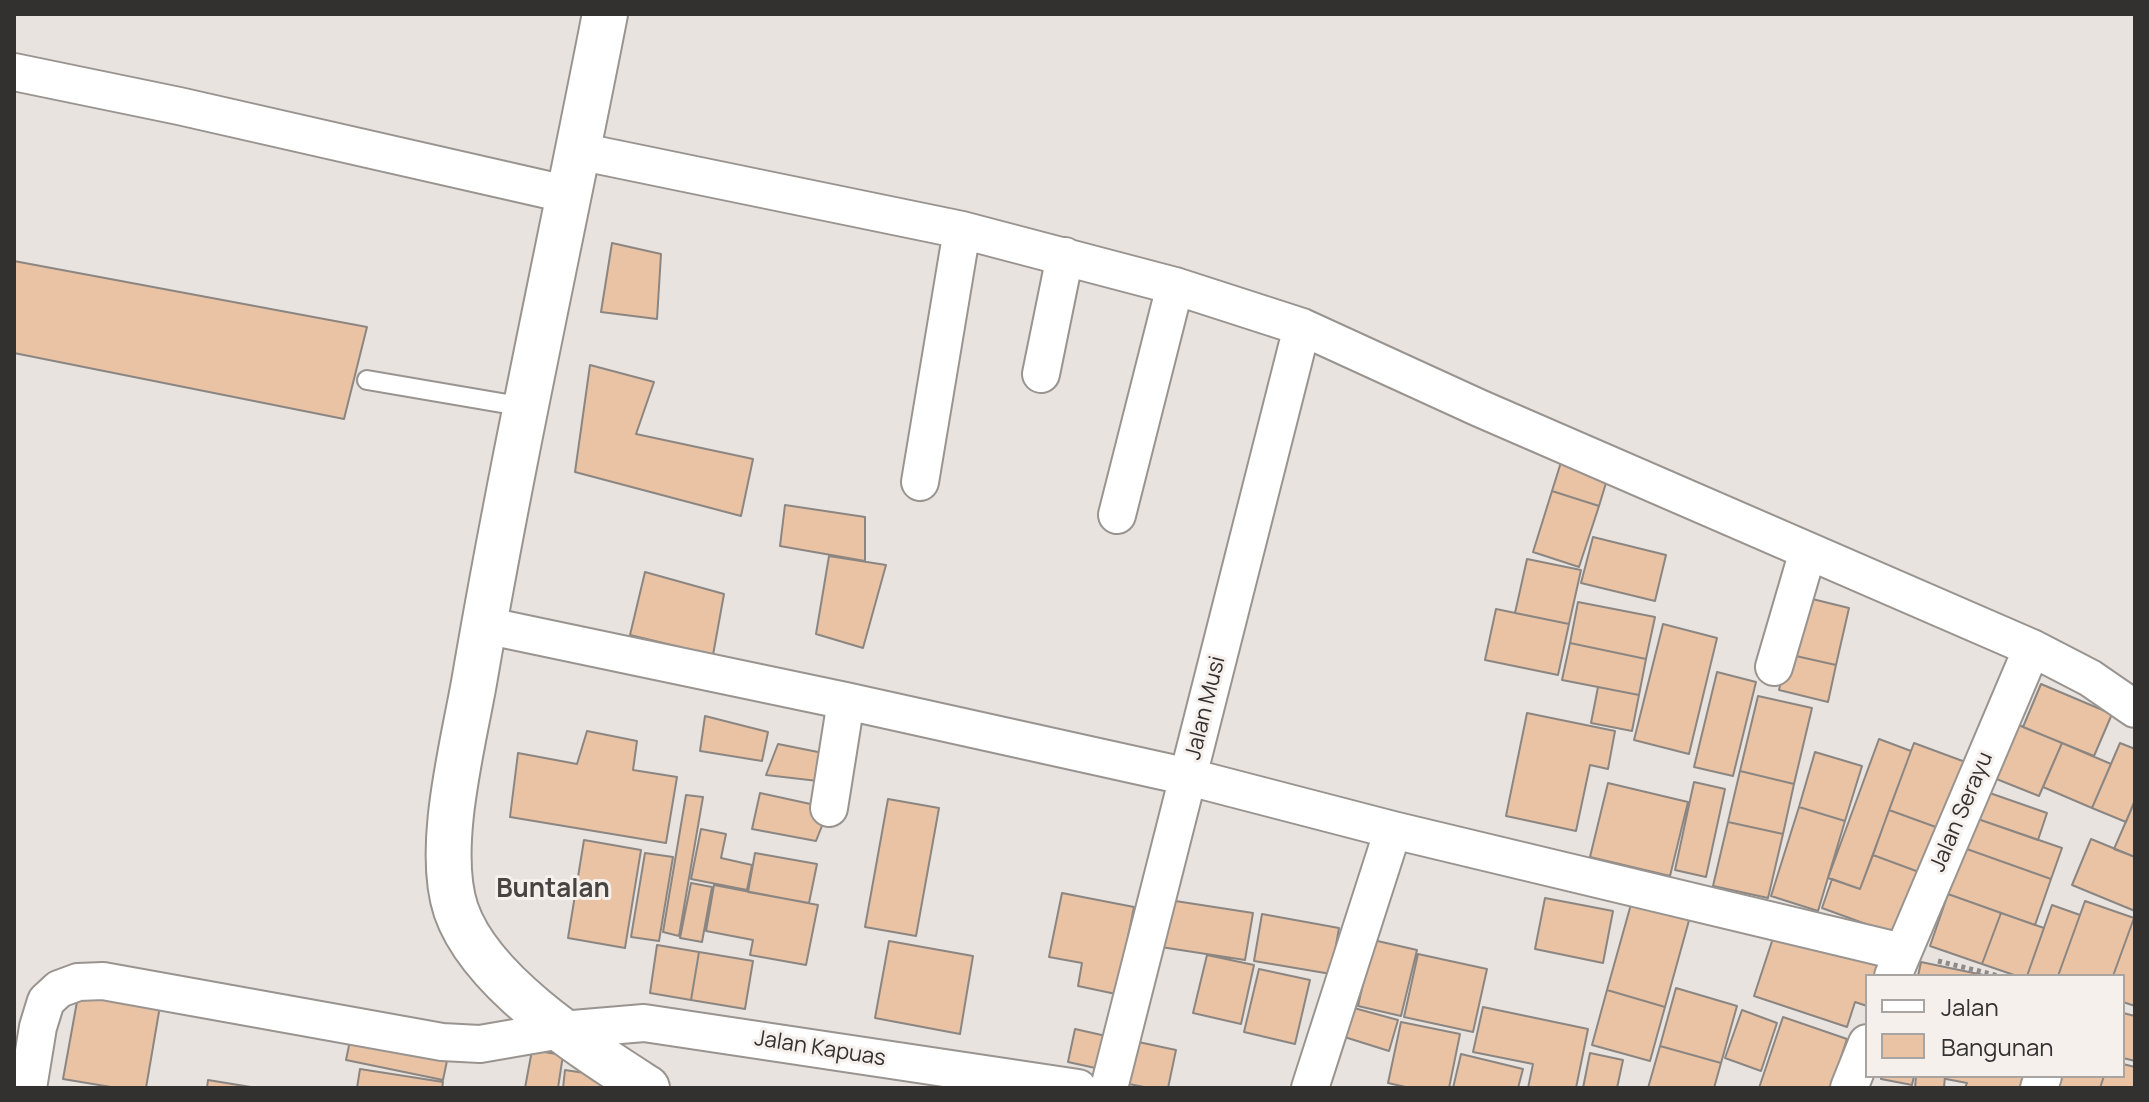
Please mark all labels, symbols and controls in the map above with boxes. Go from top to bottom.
street label: Jalan Musi [1180,654,1232,762]
street label: Jalan Serayu [1925,748,1999,876]
district label: Buntalan [496,874,610,906]
legend [1865,974,2125,1078]
text: Jalan [1941,990,1999,1023]
street label: Jalan Kapuas [753,1026,887,1072]
text: Bangunan [1941,1030,2054,1063]

